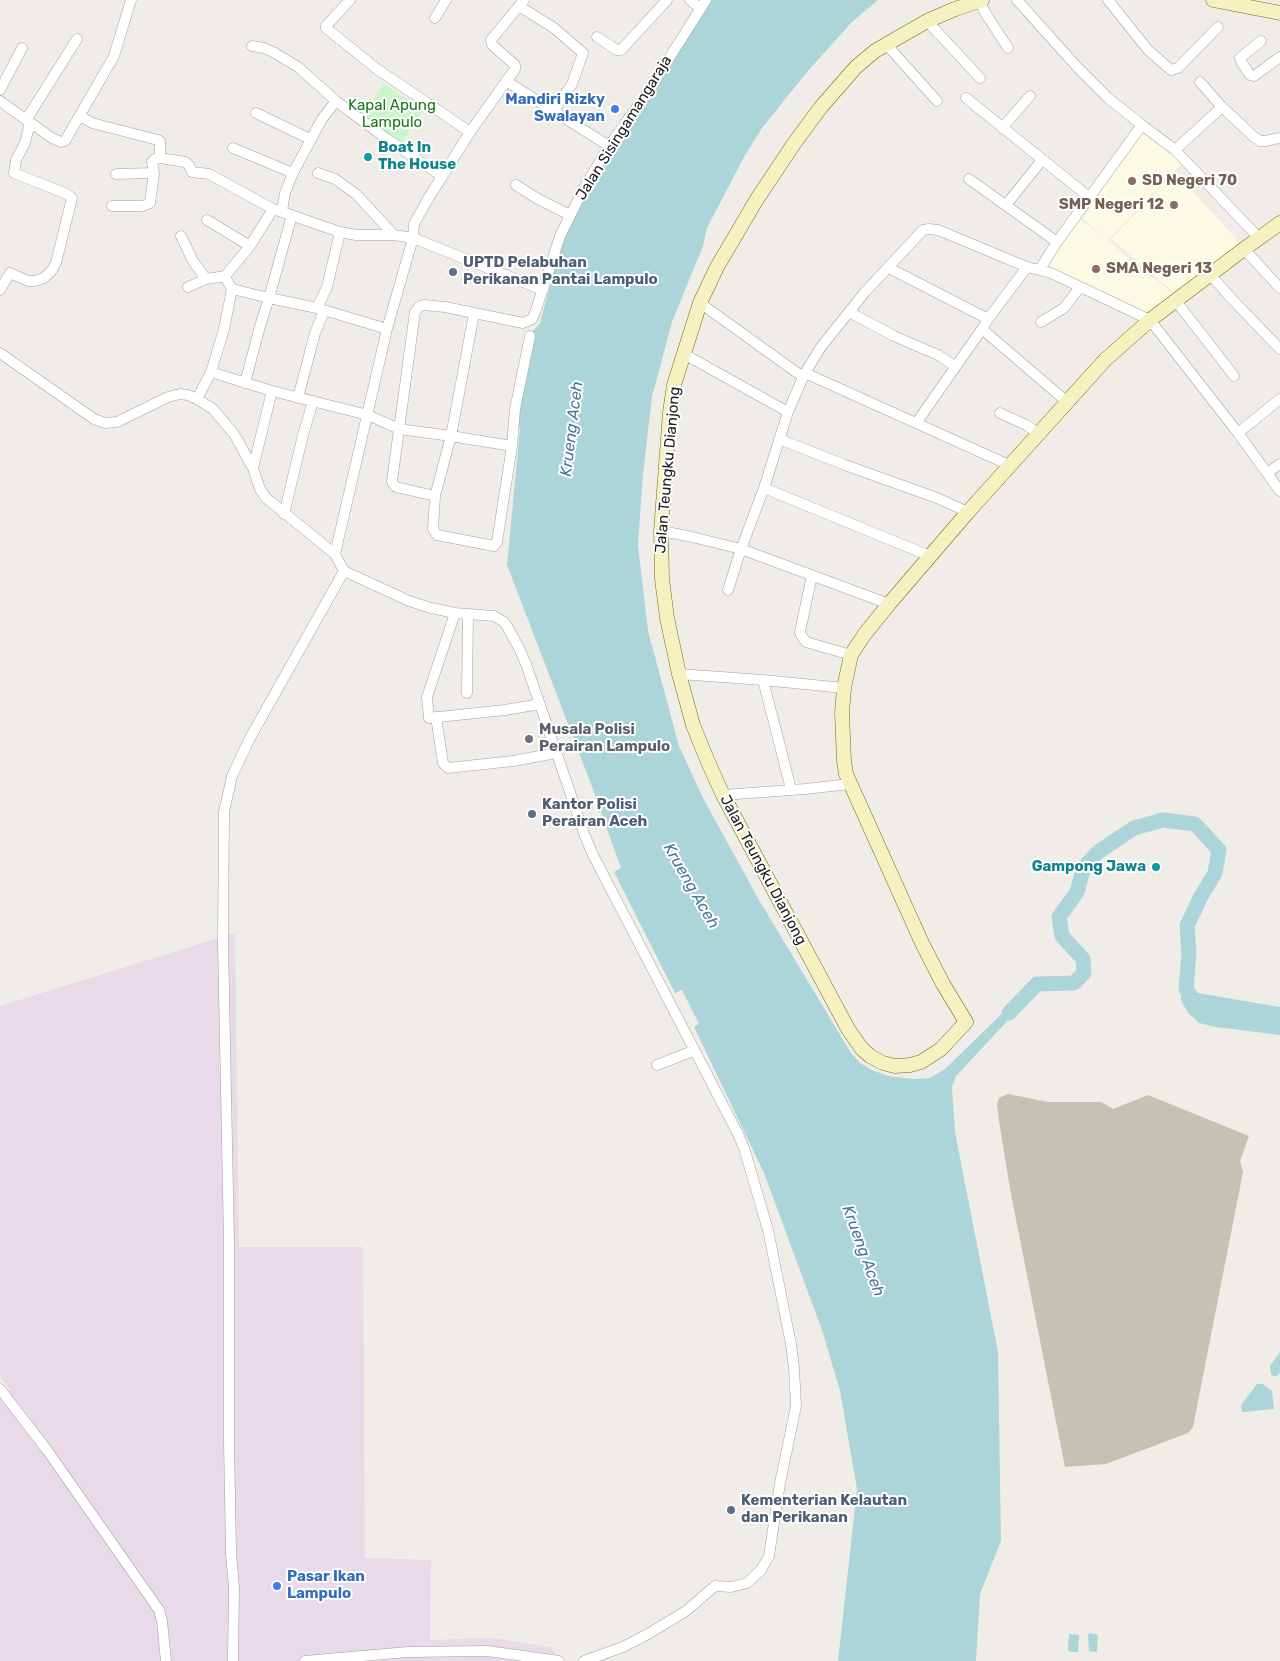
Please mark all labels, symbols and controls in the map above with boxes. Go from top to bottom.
street label: Jalan Sisingamangaraja [572,52,676,204]
place label: Mandiri Rizky Swalayan [505,91,605,126]
park label: Kapal Apung Lampulo [348,97,436,132]
marker: Mandiri Rizky Swalayan [609,103,621,115]
place label: Boat In The House [378,139,456,174]
marker: Boat In The House [362,151,374,163]
place label: SD Negeri 70 [1142,172,1237,190]
marker: SD Negeri 70 [1126,175,1138,187]
place label: SMP Negeri 12 [1059,196,1164,214]
marker: SMP Negeri 12 [1168,199,1180,211]
place label: UPTD Pelabuhan Perikanan Pantai Lampulo [463,254,658,289]
place label: SMA Negeri 13 [1106,260,1212,278]
marker: SMA Negeri 13 [1090,263,1102,275]
marker: UPTD Pelabuhan Perikanan Pantai Lampulo [447,266,459,278]
water label: Krueng Aceh [557,380,587,478]
street label: Jalan Teungku Dianjong [652,386,684,554]
place label: Musala Polisi Perairan Lampulo [539,721,670,756]
marker: Musala Polisi Perairan Lampulo [523,733,535,745]
street label: Jalan Teungku Dianjong [716,792,810,948]
place label: Kantor Polisi Perairan Aceh [542,796,647,831]
marker: Kantor Polisi Perairan Aceh [526,808,538,820]
water label: Krueng Aceh [659,840,723,932]
place label: Gampong Jawa [1032,858,1146,876]
marker: Gampong Jawa [1150,861,1162,873]
water label: Krueng Aceh [838,1203,888,1299]
place label: Kementerian Kelautan dan Perikanan [741,1492,907,1527]
marker: Kementerian Kelautan dan Perikanan [725,1504,737,1516]
place label: Pasar Ikan Lampulo [287,1568,365,1603]
marker: Pasar Ikan Lampulo [271,1580,283,1592]

